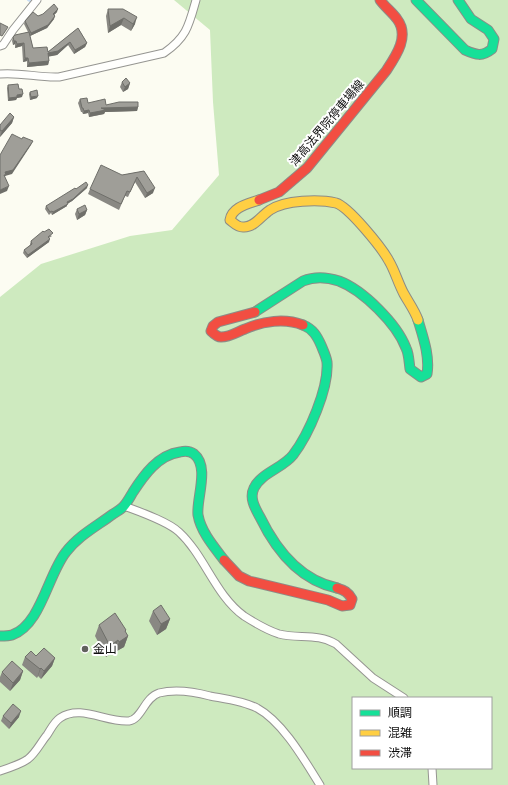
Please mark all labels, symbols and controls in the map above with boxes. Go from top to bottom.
street label: 津高法界院停車場線 [285,76,367,169]
place label: 金山 [93,640,117,656]
marker: 金山 [80,644,90,654]
legend [352,697,492,769]
text: 順調 [388,704,412,720]
text: 混雑 [388,724,412,740]
text: 渋滞 [388,744,412,760]

